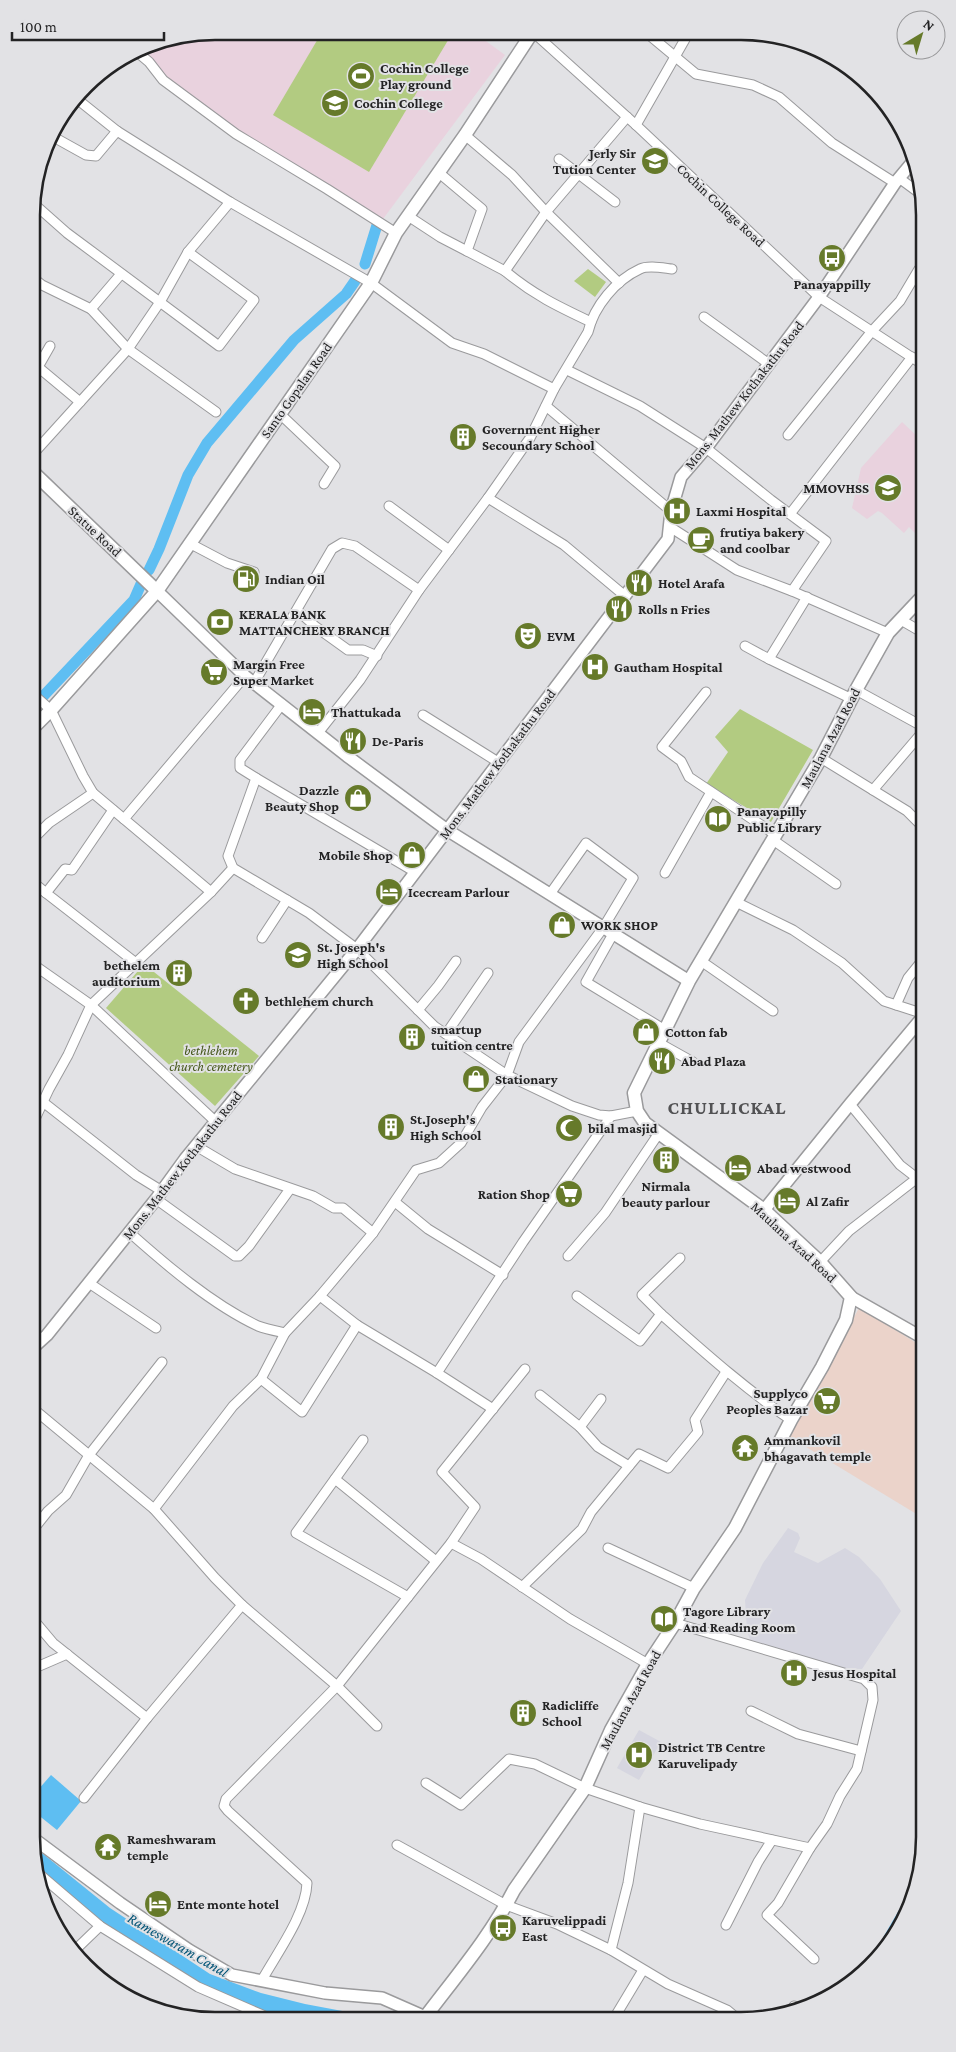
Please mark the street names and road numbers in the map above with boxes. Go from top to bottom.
street label: Cochin College Road [674,160,769,250]
street label: Mons. Mathew Kothakathu Road [681,317,807,472]
street label: Santo Gopalan Road [257,339,335,441]
street label: Statue Road [65,502,125,560]
street label: Mons. Mathew Kothakathu Road [435,685,559,842]
street label: Maulana Azad Road [797,685,863,791]
street label: Mons. Mathew Kothakathu Road [119,1087,245,1242]
street label: Maulana Azad Road [748,1198,841,1286]
street label: Maulana Azad Road [596,1647,664,1752]

